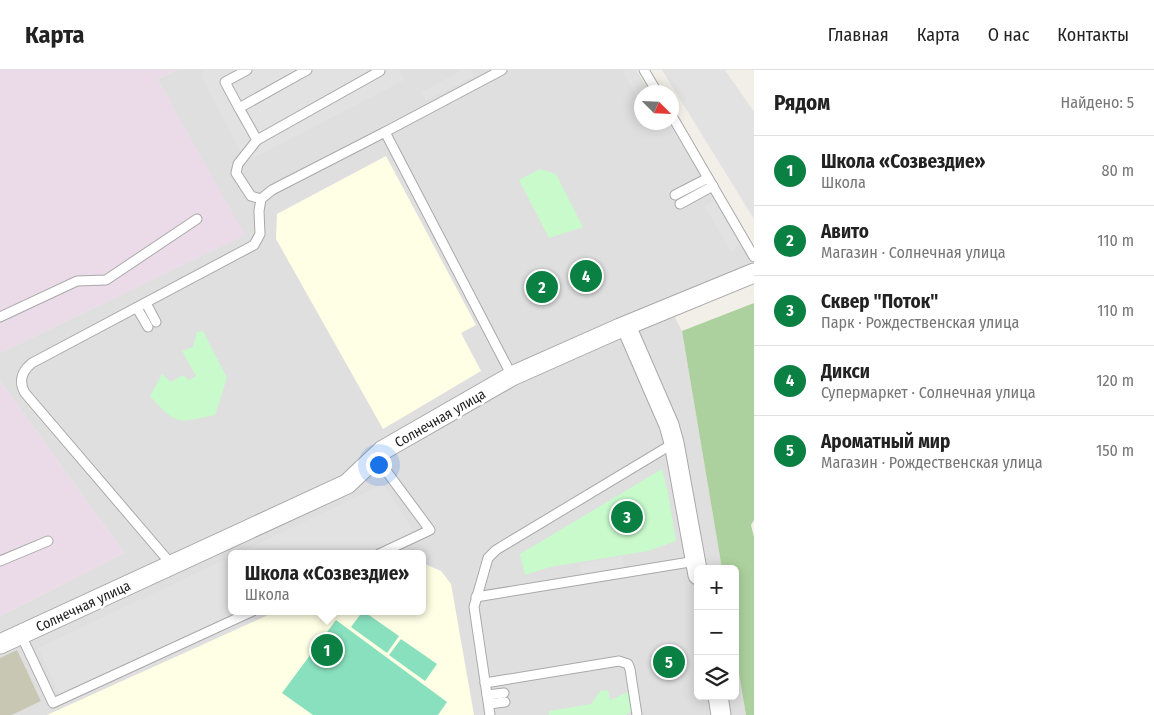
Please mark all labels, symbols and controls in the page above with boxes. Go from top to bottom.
text: Карта [25,21,84,49]
text: Главная [828,24,889,46]
text: Карта [917,24,960,46]
text: О нас [988,24,1029,46]
text: Контакты [1057,24,1129,46]
north arrow [634,85,679,130]
text: Рядом [774,90,830,116]
text: Найдено: 5 [1060,93,1134,112]
text: Школа «Созвездие» [821,150,985,173]
text: 1 [787,161,793,180]
text: 80 m [1102,161,1134,180]
text: Школа [821,173,866,192]
text: Авито [821,220,869,243]
text: 2 [786,231,794,250]
text: 110 m [1097,231,1134,250]
text: Магазин · Солнечная улица [821,243,1006,262]
pin: 4 [570,257,602,295]
pin: 2 [526,268,558,306]
text: Сквер "Поток" [821,290,938,313]
text: 3 [786,301,794,320]
text: 110 m [1097,301,1134,320]
text: Парк · Рождественская улица [821,313,1019,332]
text: Дикси [821,360,870,383]
text: 4 [786,371,794,390]
text: 120 m [1096,371,1134,390]
text: Супермаркет · Солнечная улица [821,383,1036,402]
street label: Солнечная улица [392,385,489,451]
text: Ароматный мир [821,430,950,453]
text: 5 [786,441,794,460]
text: 150 m [1096,441,1134,460]
your location [366,452,392,478]
text: Магазин · Рождественская улица [821,453,1043,472]
pin: 3 [611,498,643,536]
popup [228,550,426,615]
text: Школа «Созвездие» [245,562,409,585]
map controls [694,565,739,700]
button: + [694,565,739,610]
street label: Солнечная улица [33,577,133,636]
text: Школа [245,585,290,604]
button: − [694,610,739,655]
pin: 1 [311,631,343,669]
pin: 5 [653,643,685,681]
button: layers [694,655,739,700]

